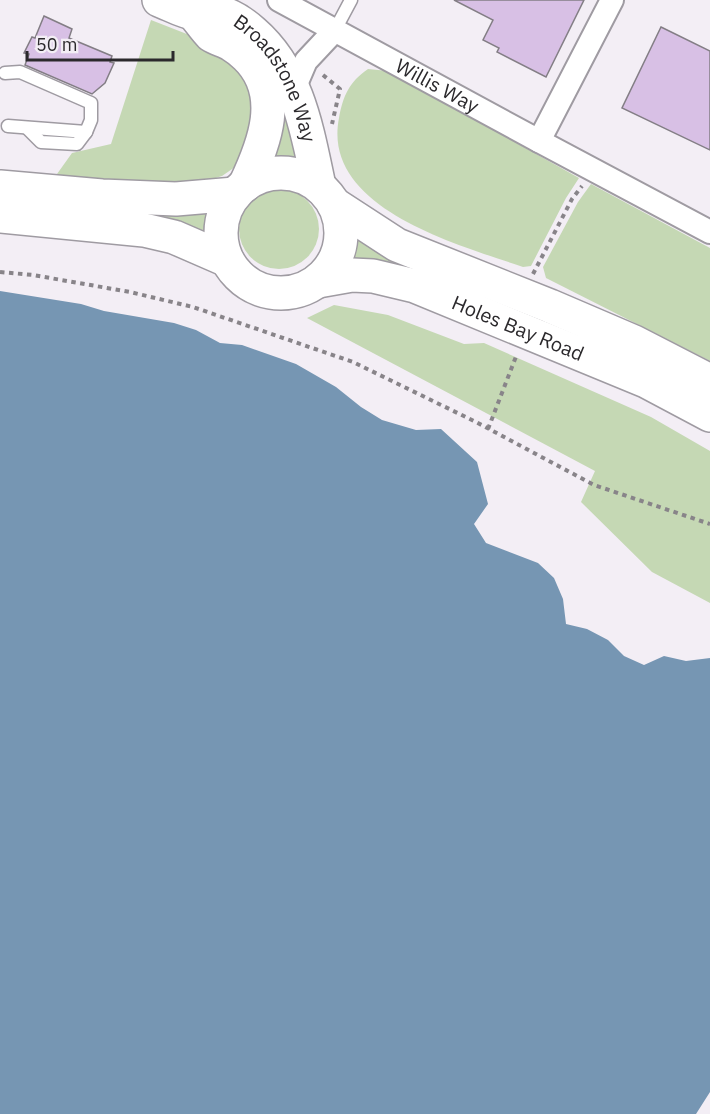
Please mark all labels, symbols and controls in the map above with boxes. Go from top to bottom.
street label: Broadstone Way [228,7,323,145]
scale bar [27,24,172,62]
text: 50 m [36,33,78,56]
street label: Willis Way [391,52,484,119]
street label: Holes Bay Road [448,289,588,367]

